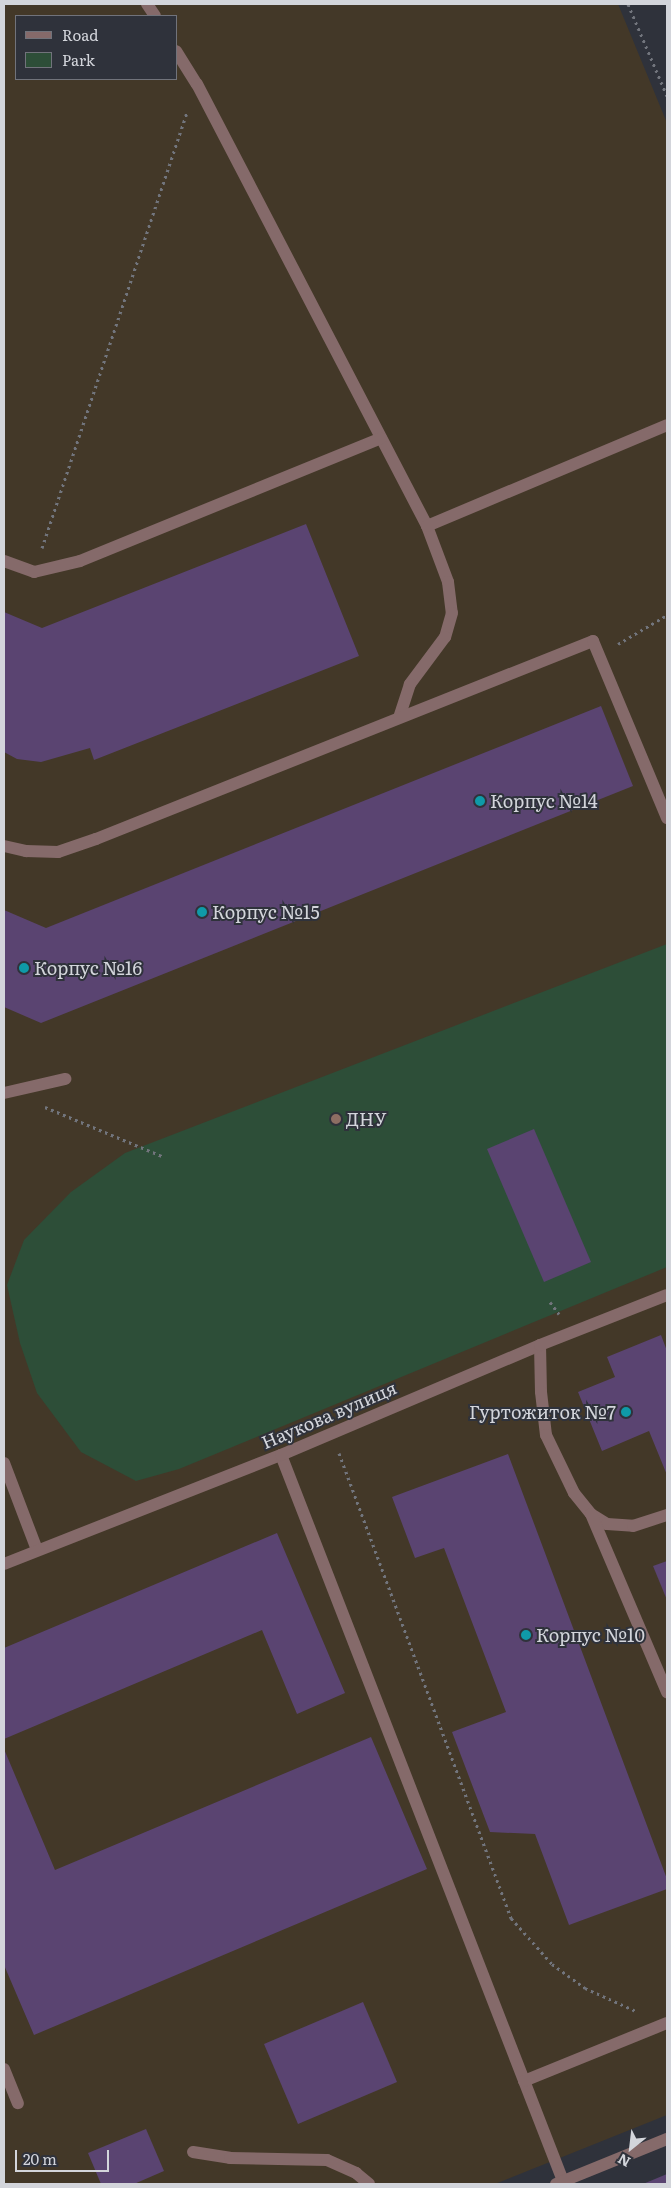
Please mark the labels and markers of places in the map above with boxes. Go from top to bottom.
place label: Корпус №14 [490,790,598,812]
marker: Корпус №14 [474,795,486,807]
place label: Корпус №15 [212,901,320,923]
marker: Корпус №15 [196,906,208,918]
place label: Корпус №16 [34,957,142,979]
marker: Корпус №16 [18,962,30,974]
place label: ДНУ [346,1108,386,1130]
marker: ДНУ [330,1113,342,1125]
place label: Гуртожиток №7 [469,1401,616,1423]
marker: Гуртожиток №7 [620,1406,632,1418]
place label: Корпус №10 [536,1624,645,1646]
marker: Корпус №10 [520,1629,532,1641]

